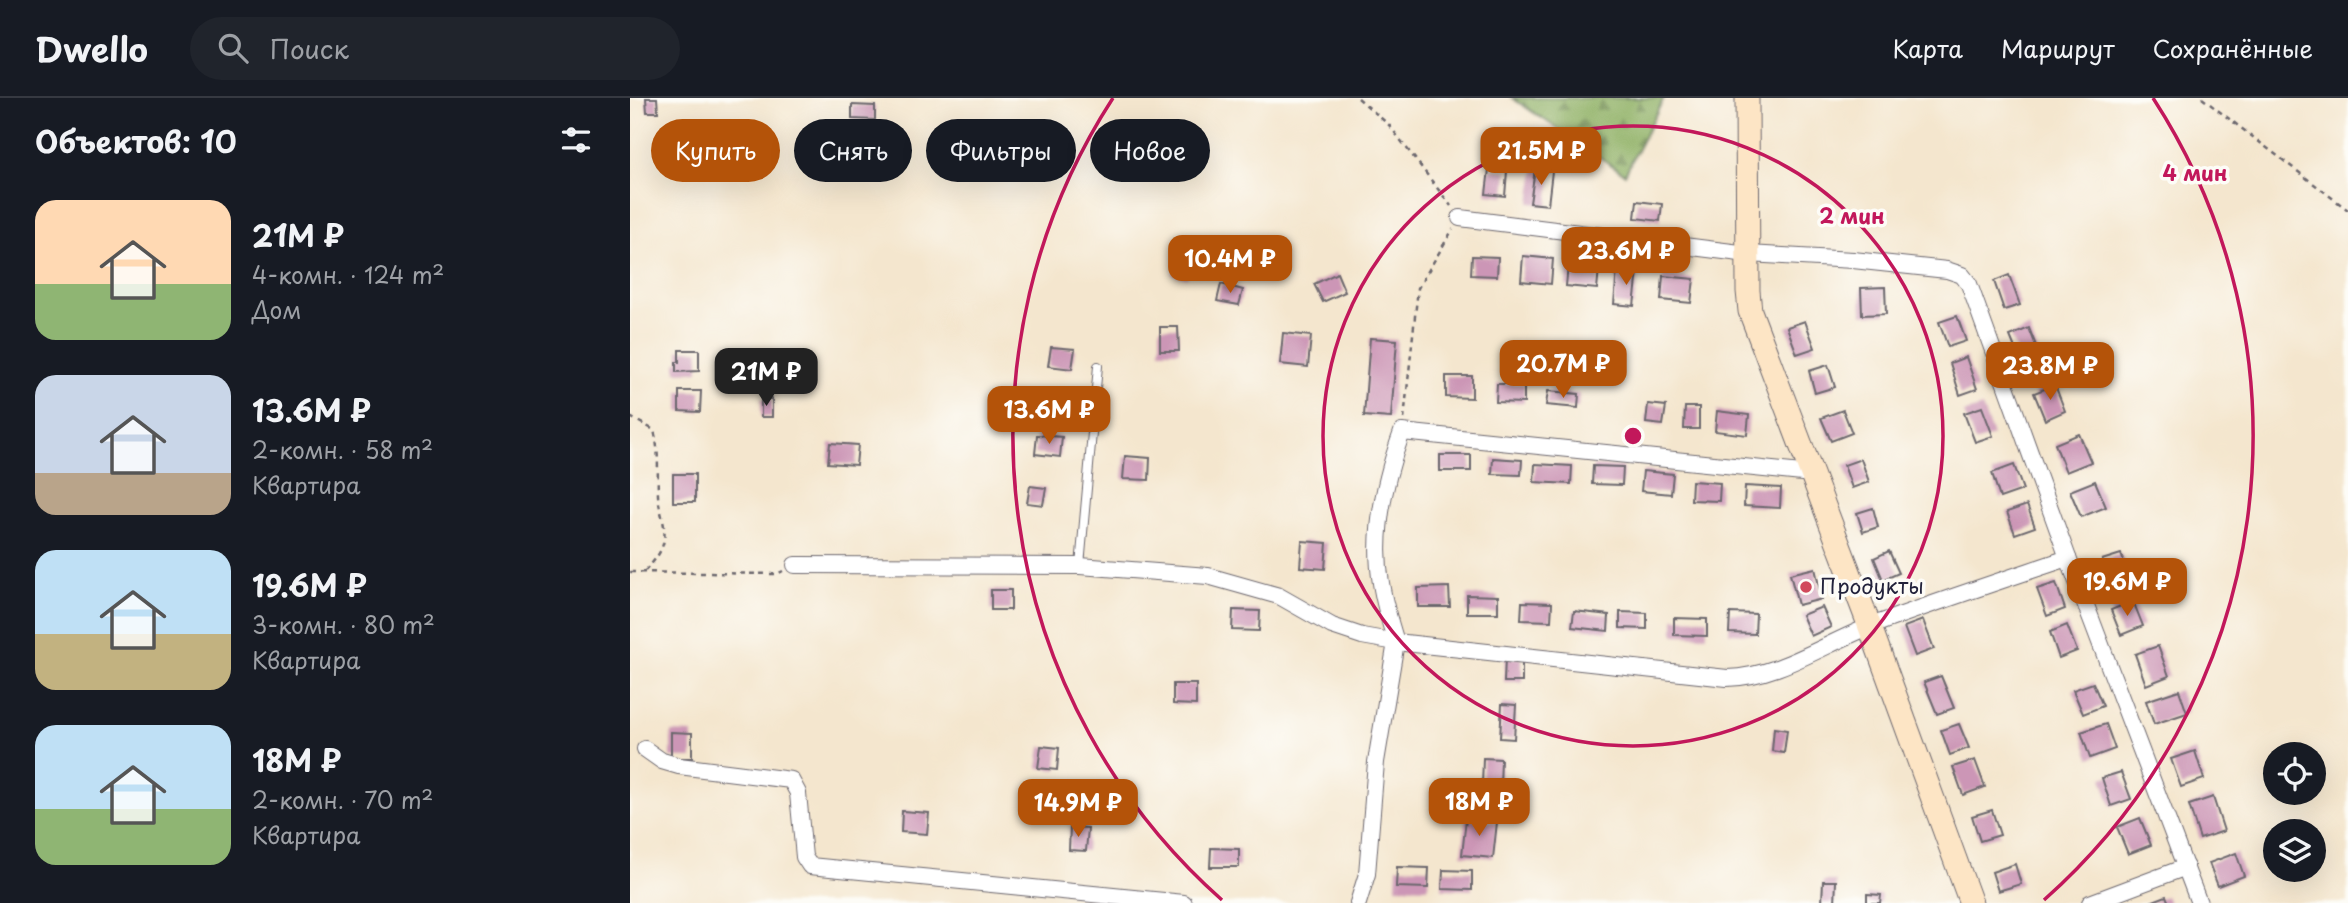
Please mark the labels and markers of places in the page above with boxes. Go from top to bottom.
pin: 21.5M ₽ [1476,127,1606,187]
pin: 23.6M ₽ [1561,228,1691,287]
pin: 10.4M ₽ [1165,236,1295,295]
pin: 20.7M ₽ [1498,341,1628,400]
pin: 23.8M ₽ [1985,342,2115,402]
pin: 21M ₽ [717,348,815,408]
pin: 13.6M ₽ [984,386,1114,446]
centre of rings [1621,424,1645,448]
pin: 19.6M ₽ [2062,559,2192,618]
place label: Продукты [1820,569,1924,601]
marker: Продукты [1798,579,1814,595]
pin: 18M ₽ [1430,778,1528,838]
pin: 14.9M ₽ [1013,780,1143,839]

